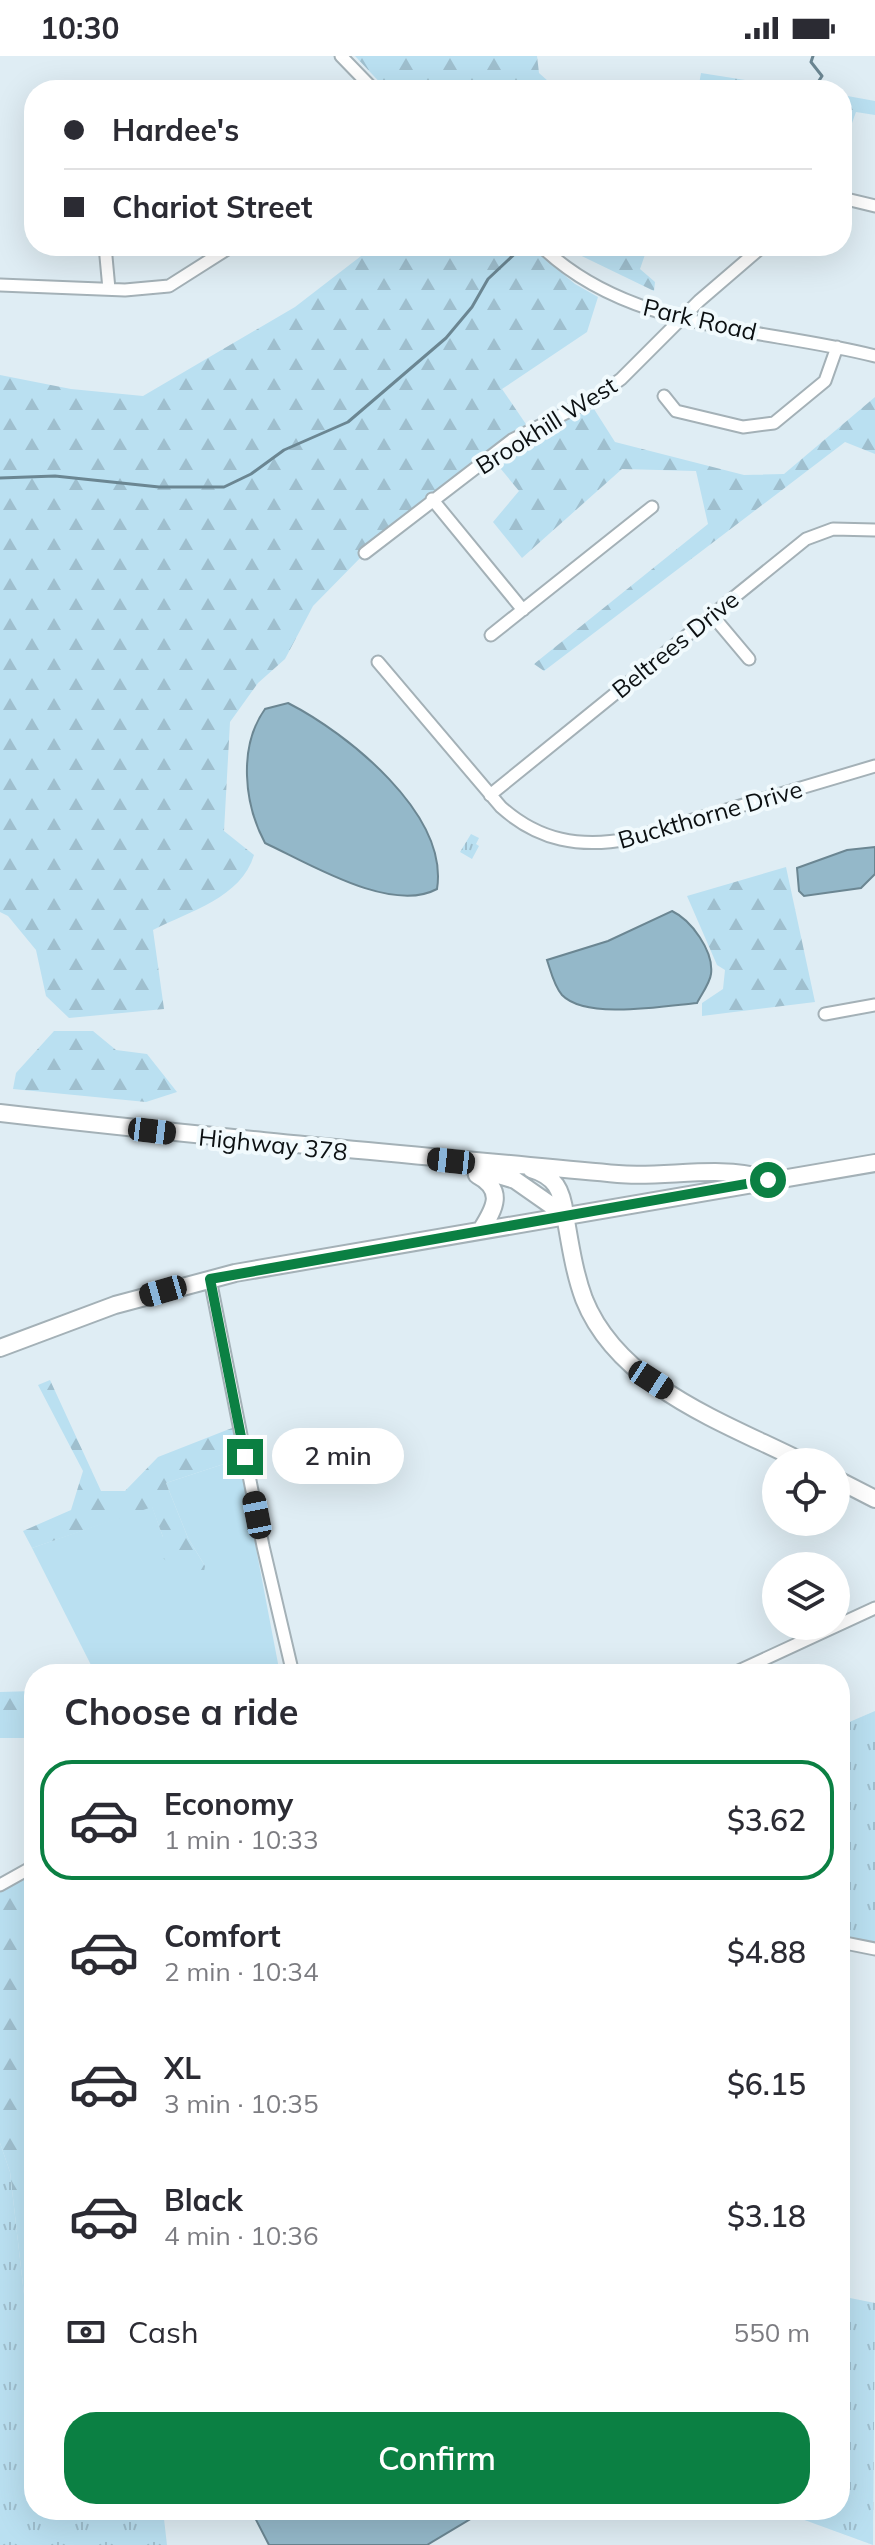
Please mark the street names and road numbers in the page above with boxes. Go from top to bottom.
street label: Park Road [640,291,760,347]
street label: Brookhill West [470,370,622,480]
street label: Beltrees Drive [606,584,744,704]
street label: Buckthorne Drive [614,773,806,855]
street label: Highway 378 [197,1121,349,1167]

